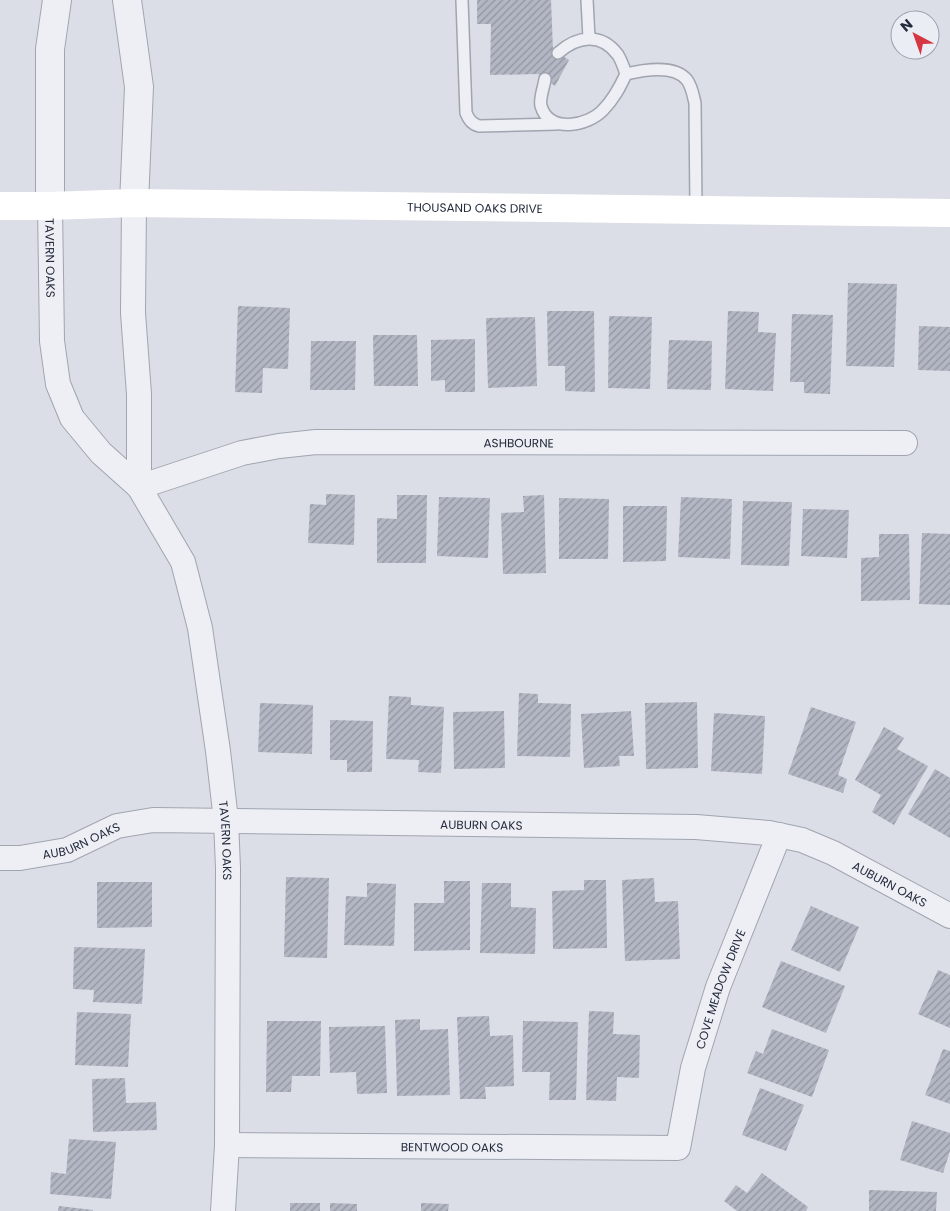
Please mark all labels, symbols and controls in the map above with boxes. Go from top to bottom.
north arrow [890,10,940,60]
text: N [896,14,917,36]
street label: THOUSAND OAKS DRIVE [407,198,543,217]
street label: TAVERN OAKS [42,218,60,298]
street label: ASHBOURNE [484,434,554,451]
street label: TAVERN OAKS [215,800,237,880]
street label: AUBURN OAKS [440,815,523,833]
street label: AUBURN OAKS [41,817,123,863]
street label: AUBURN OAKS [850,857,930,911]
street label: COVE MEADOW DRIVE [691,926,749,1051]
street label: BENTWOOD OAKS [401,1138,503,1155]

